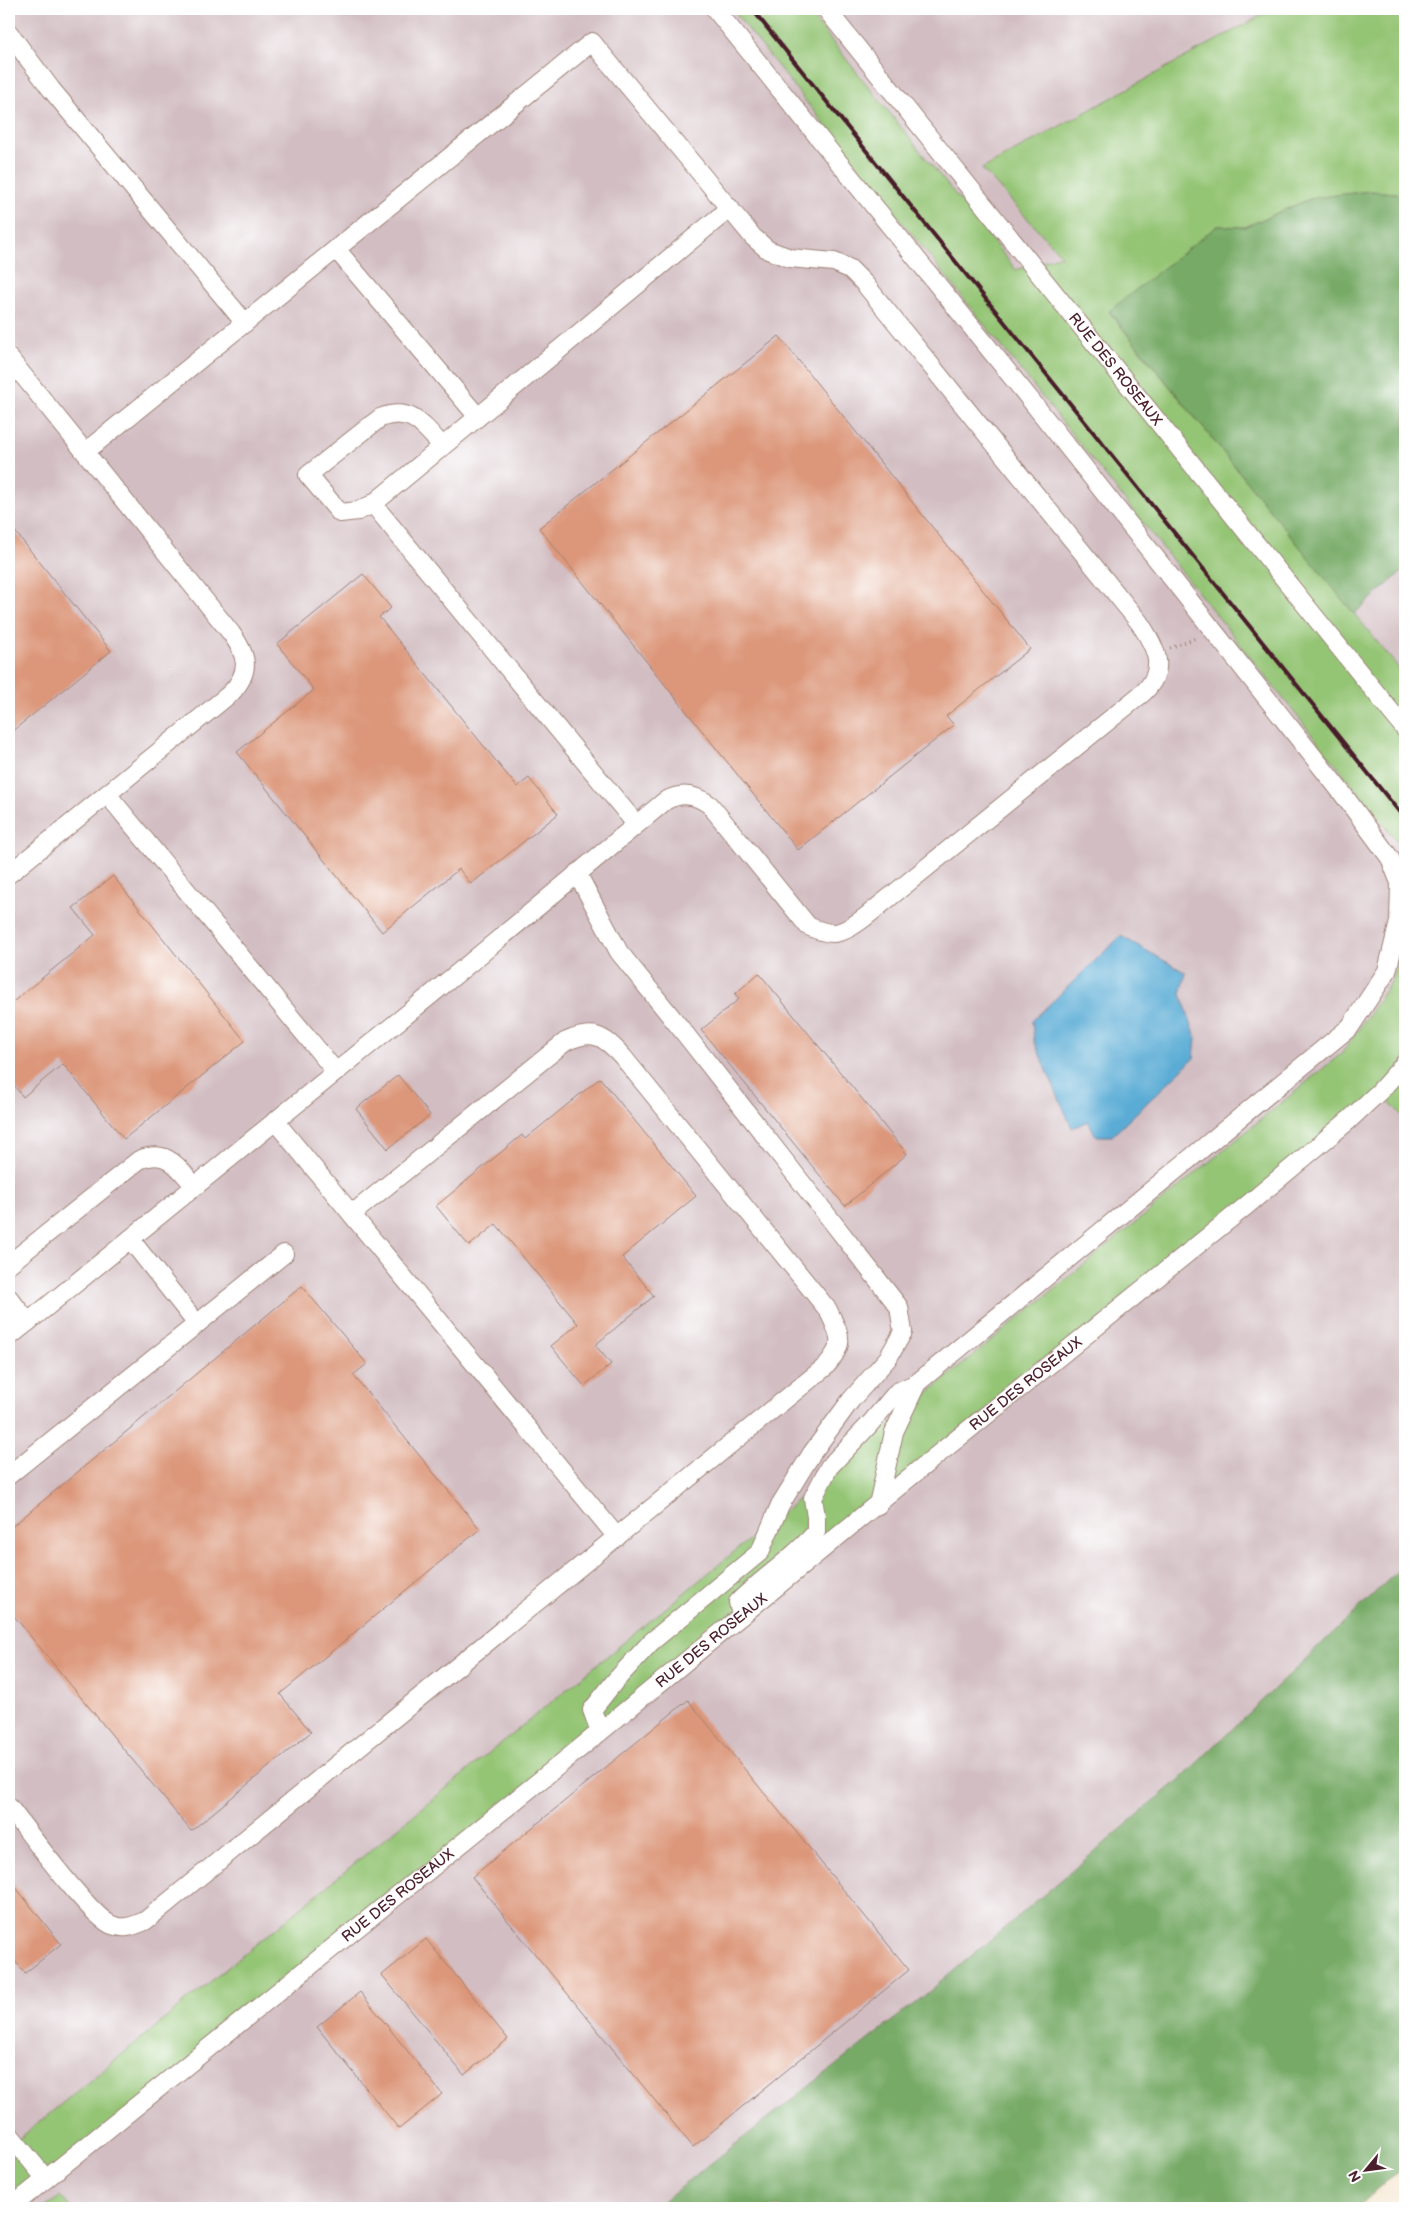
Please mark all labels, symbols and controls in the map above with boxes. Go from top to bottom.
street label: RUE DES ROSEAUX [1064,309,1166,430]
street label: RUE DES ROSEAUX [966,1333,1086,1435]
street label: RUE DES ROSEAUX [652,1589,772,1692]
street label: RUE DES ROSEAUX [338,1844,458,1947]
north arrow [1342,2144,1392,2194]
text: N [1345,2167,1365,2185]

